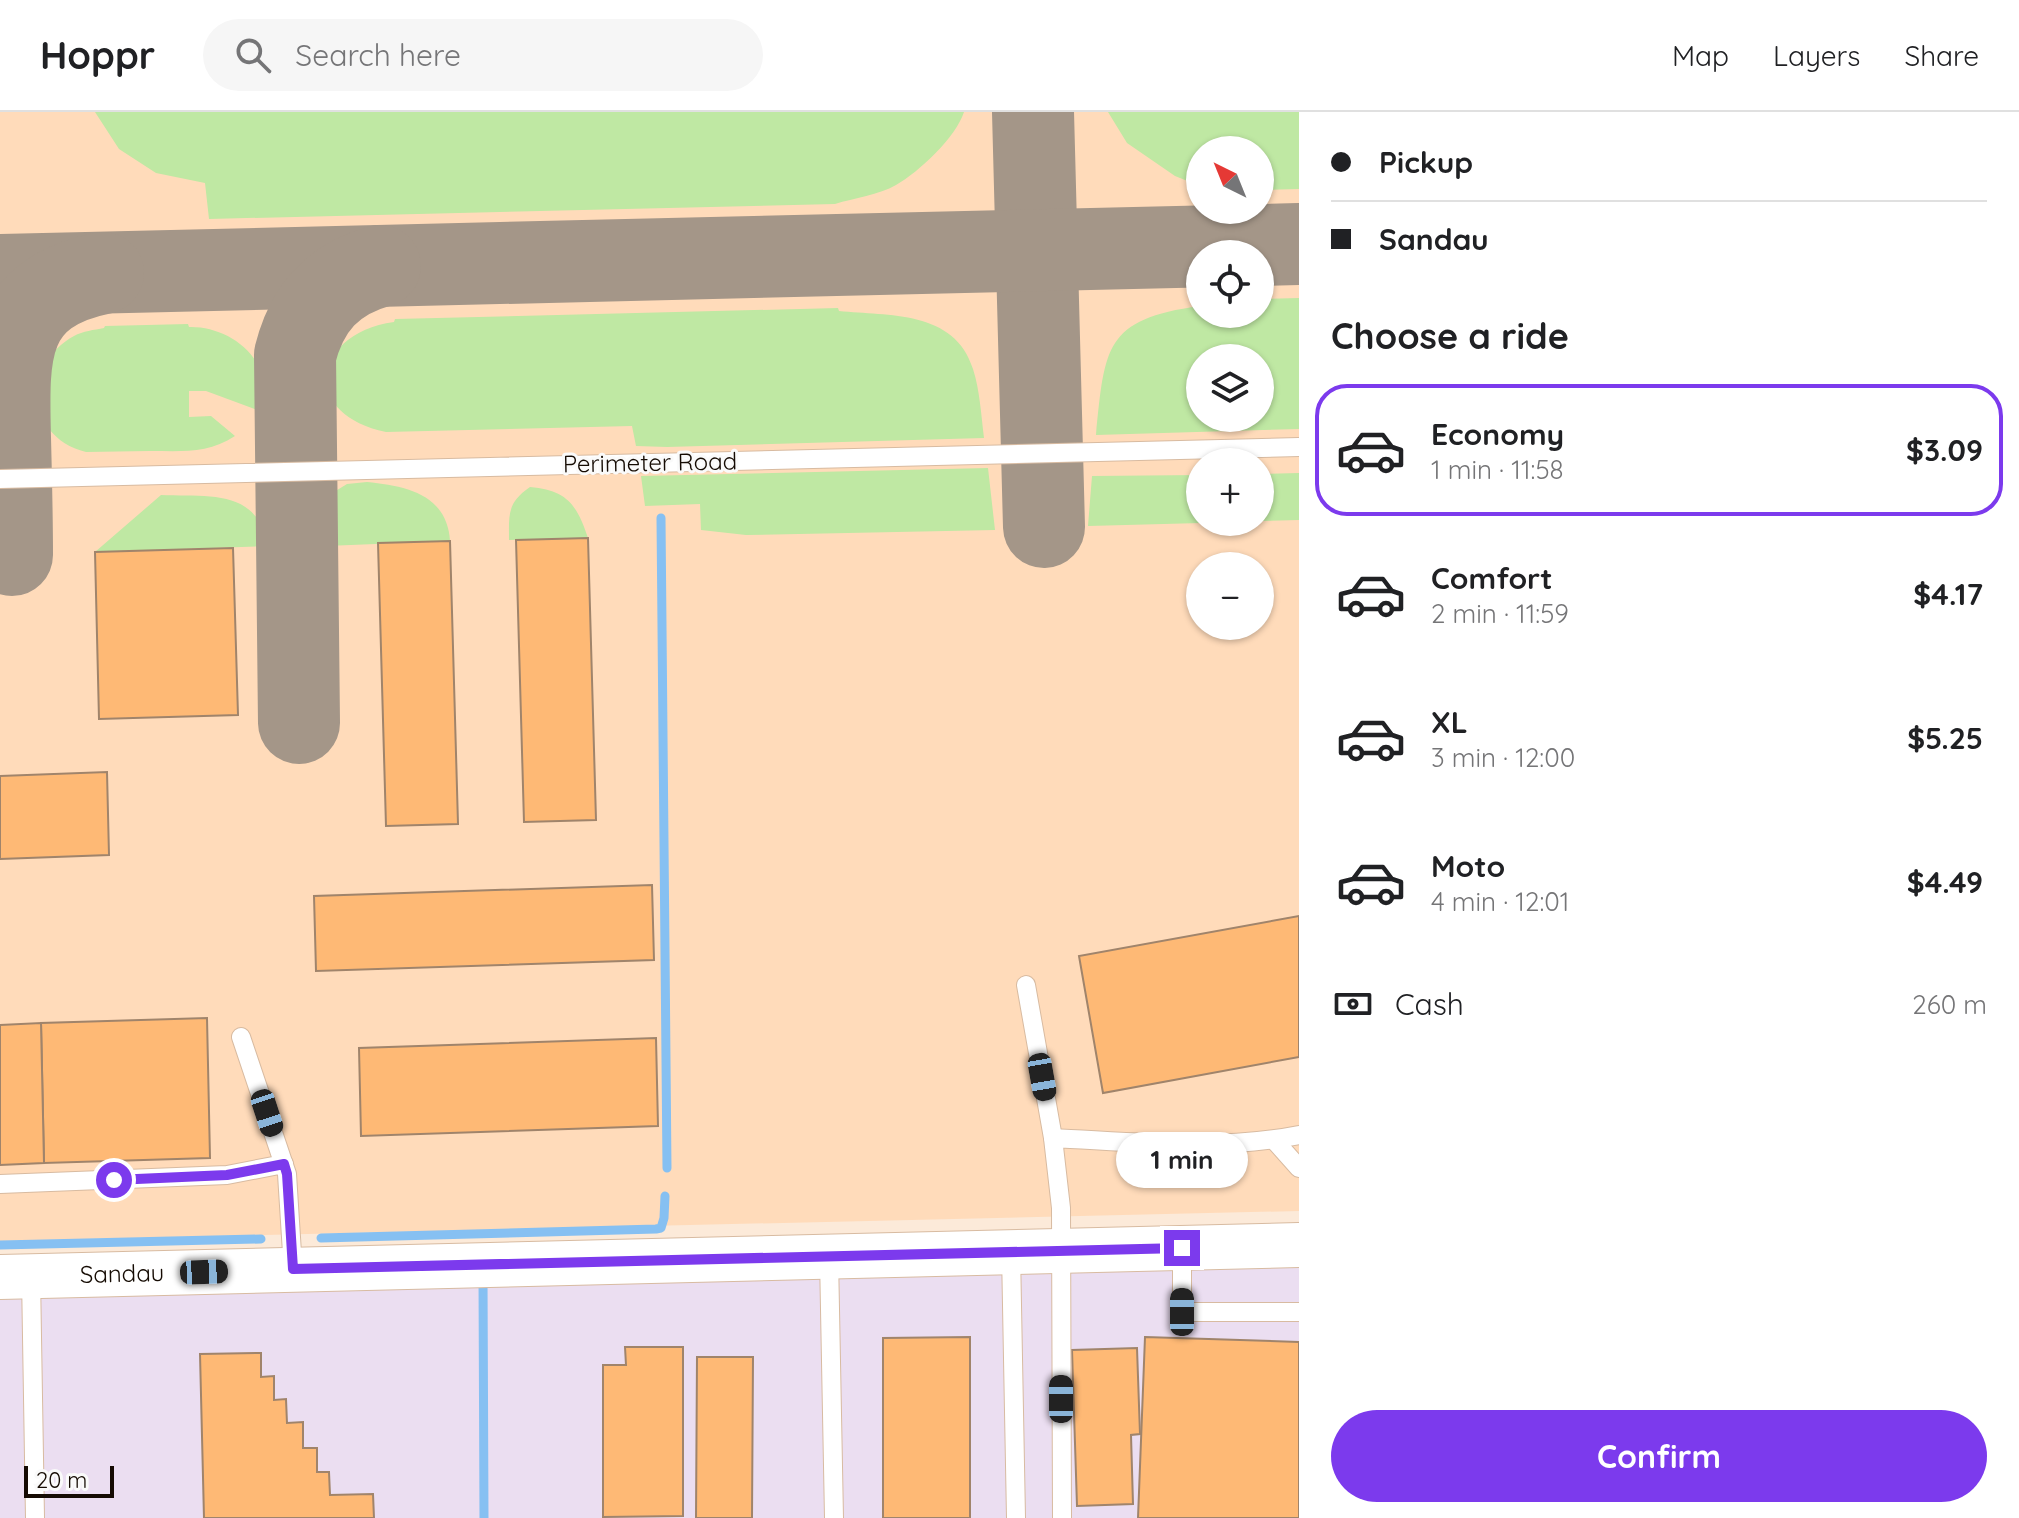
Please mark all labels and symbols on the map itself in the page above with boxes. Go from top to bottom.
north arrow [1186,136,1274,224]
street label: Perimeter Road [563,445,737,479]
car [1026,1051,1058,1103]
car [248,1086,286,1140]
callout: 1 min [1116,1132,1248,1188]
route start [96,1162,132,1198]
route end [1164,1230,1200,1266]
street label: Sandau [79,1257,165,1289]
car [180,1259,228,1285]
car [1170,1288,1194,1336]
car [1049,1375,1073,1423]
scale bar [24,1462,114,1498]

